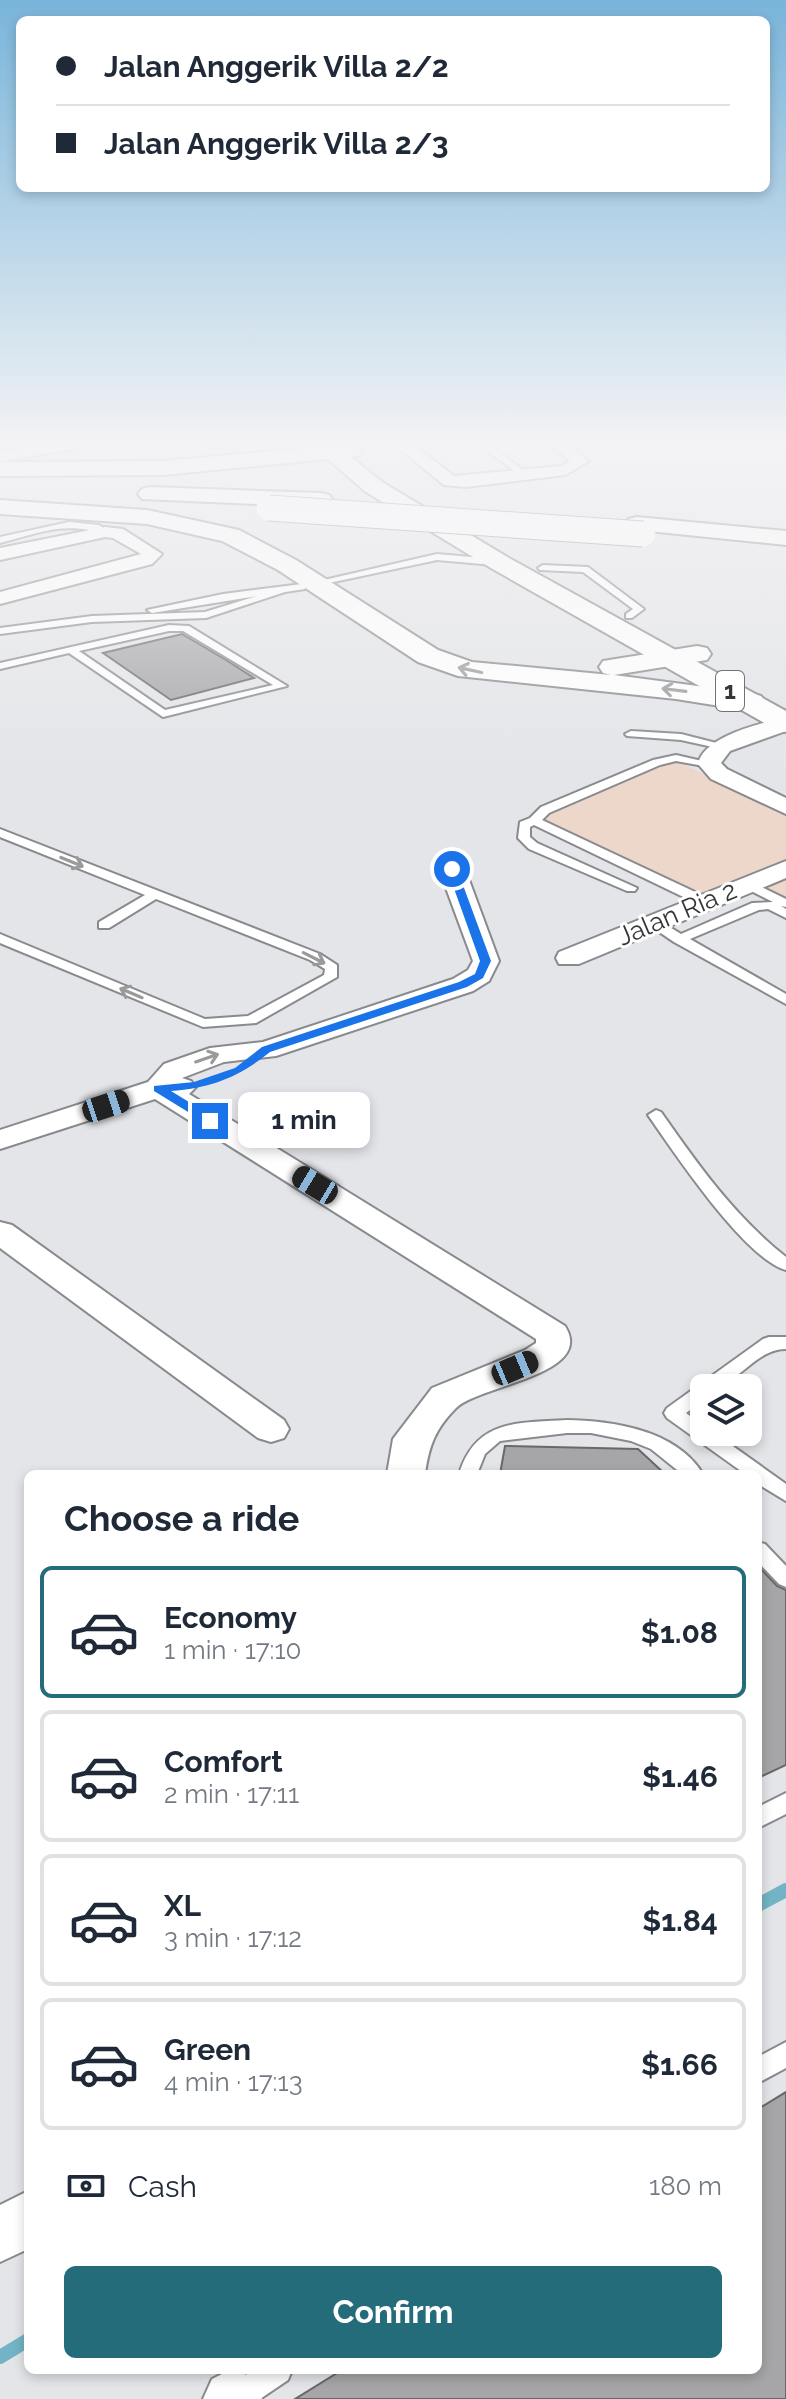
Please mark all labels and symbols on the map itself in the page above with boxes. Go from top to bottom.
one-way arrow [458,662,484,677]
road number: 1 [716,671,744,711]
one-way arrow [661,683,687,698]
route start [434,851,470,887]
one-way arrow [59,856,84,870]
street label: Jalan Ria 2 [613,875,741,951]
one-way arrow [301,951,325,966]
one-way arrow [119,984,144,999]
one-way arrow [195,1050,220,1065]
car [79,1087,133,1125]
callout: 1 min [238,1093,370,1149]
route end [192,1103,228,1139]
car [288,1162,342,1208]
car [488,1348,542,1388]

